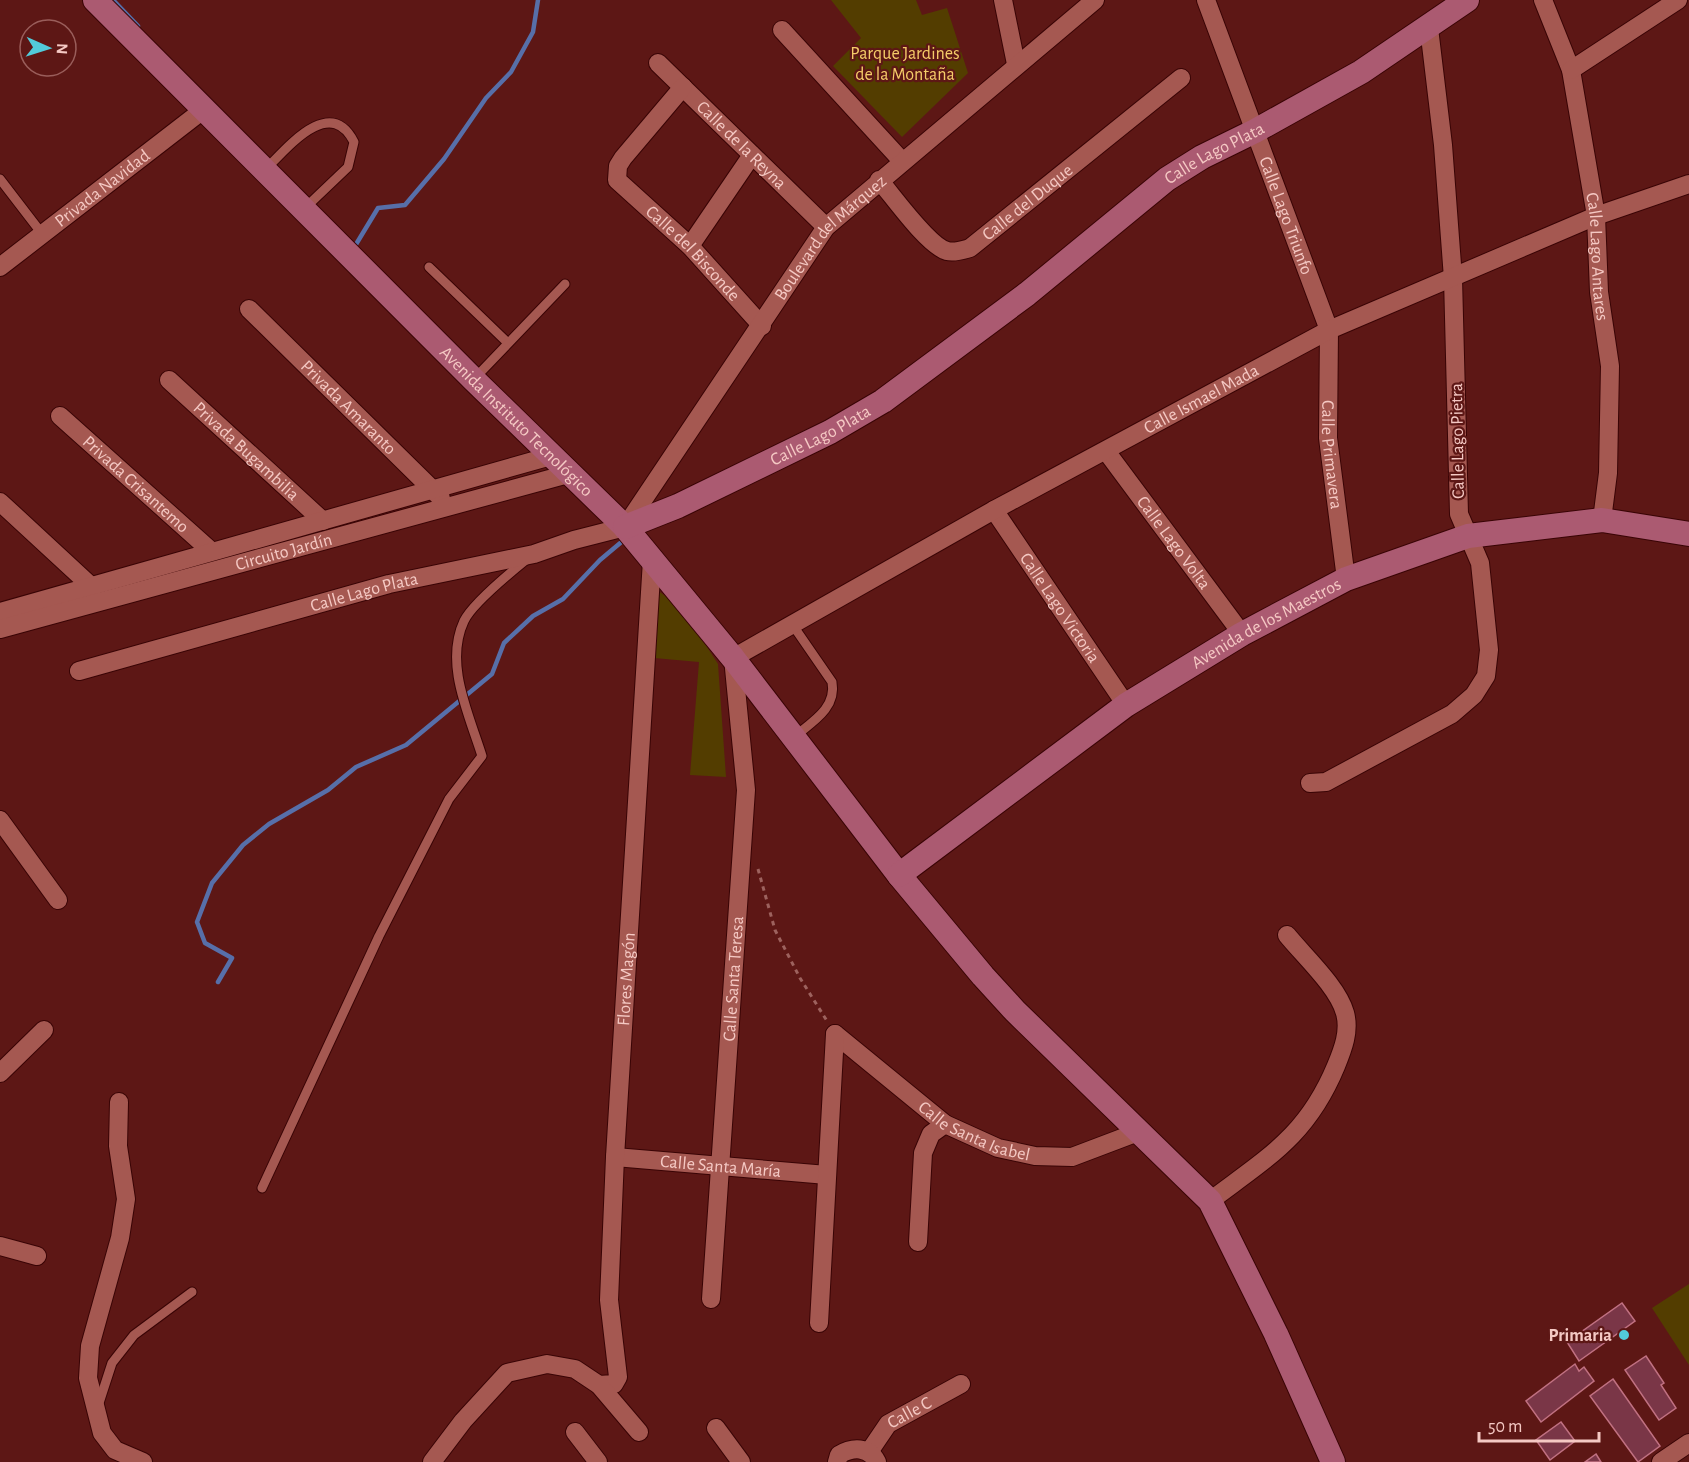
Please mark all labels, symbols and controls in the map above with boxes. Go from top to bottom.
north arrow [18,18,78,78]
text: N [54,43,70,55]
park label: Parque Jardines de la Montaña [850,45,960,84]
street label: Calle de la Reyna [693,98,789,193]
street label: Calle Lago Plata [1162,120,1268,188]
street label: Privada Navidad [52,147,153,231]
street label: Calle Lago Triunfo [1255,154,1316,277]
street label: Calle del Duque [979,161,1076,244]
street label: Boulevard del Márquez [772,172,890,304]
street label: Calle Lago Antares [1582,191,1611,322]
street label: Calle del Bisconde [642,203,743,305]
street label: Avenida Instituto Tecnológico [436,343,596,501]
street label: Privada Amaranto [297,357,399,459]
street label: Calle Ismael Mada [1141,361,1262,438]
street label: Calle Lago Pietra [1448,383,1468,499]
street label: Privada Bugambilia [189,399,302,504]
street label: Calle Primavera [1318,400,1345,510]
street label: Calle Lago Plata [768,402,874,470]
street label: Privada Crisantemo [79,433,192,537]
street label: Calle Lago Volta [1133,493,1214,593]
street label: Circuito Jardín [234,531,334,574]
street label: Calle Lago Victoria [1016,550,1103,667]
street label: Calle Lago Plata [309,570,420,616]
street label: Avenida de los Maestros [1189,575,1344,673]
street label: Calle Santa Teresa [721,916,747,1042]
street label: Flores Magón [615,932,639,1027]
street label: Calle Santa Isabel [915,1098,1032,1165]
street label: Calle Santa María [659,1153,782,1181]
place label: Primaria [1549,1327,1612,1345]
marker: Primaria [1617,1328,1631,1342]
street label: Calle C [885,1394,935,1433]
scale bar [1479,1405,1599,1443]
text: 50 m [1488,1418,1522,1436]

